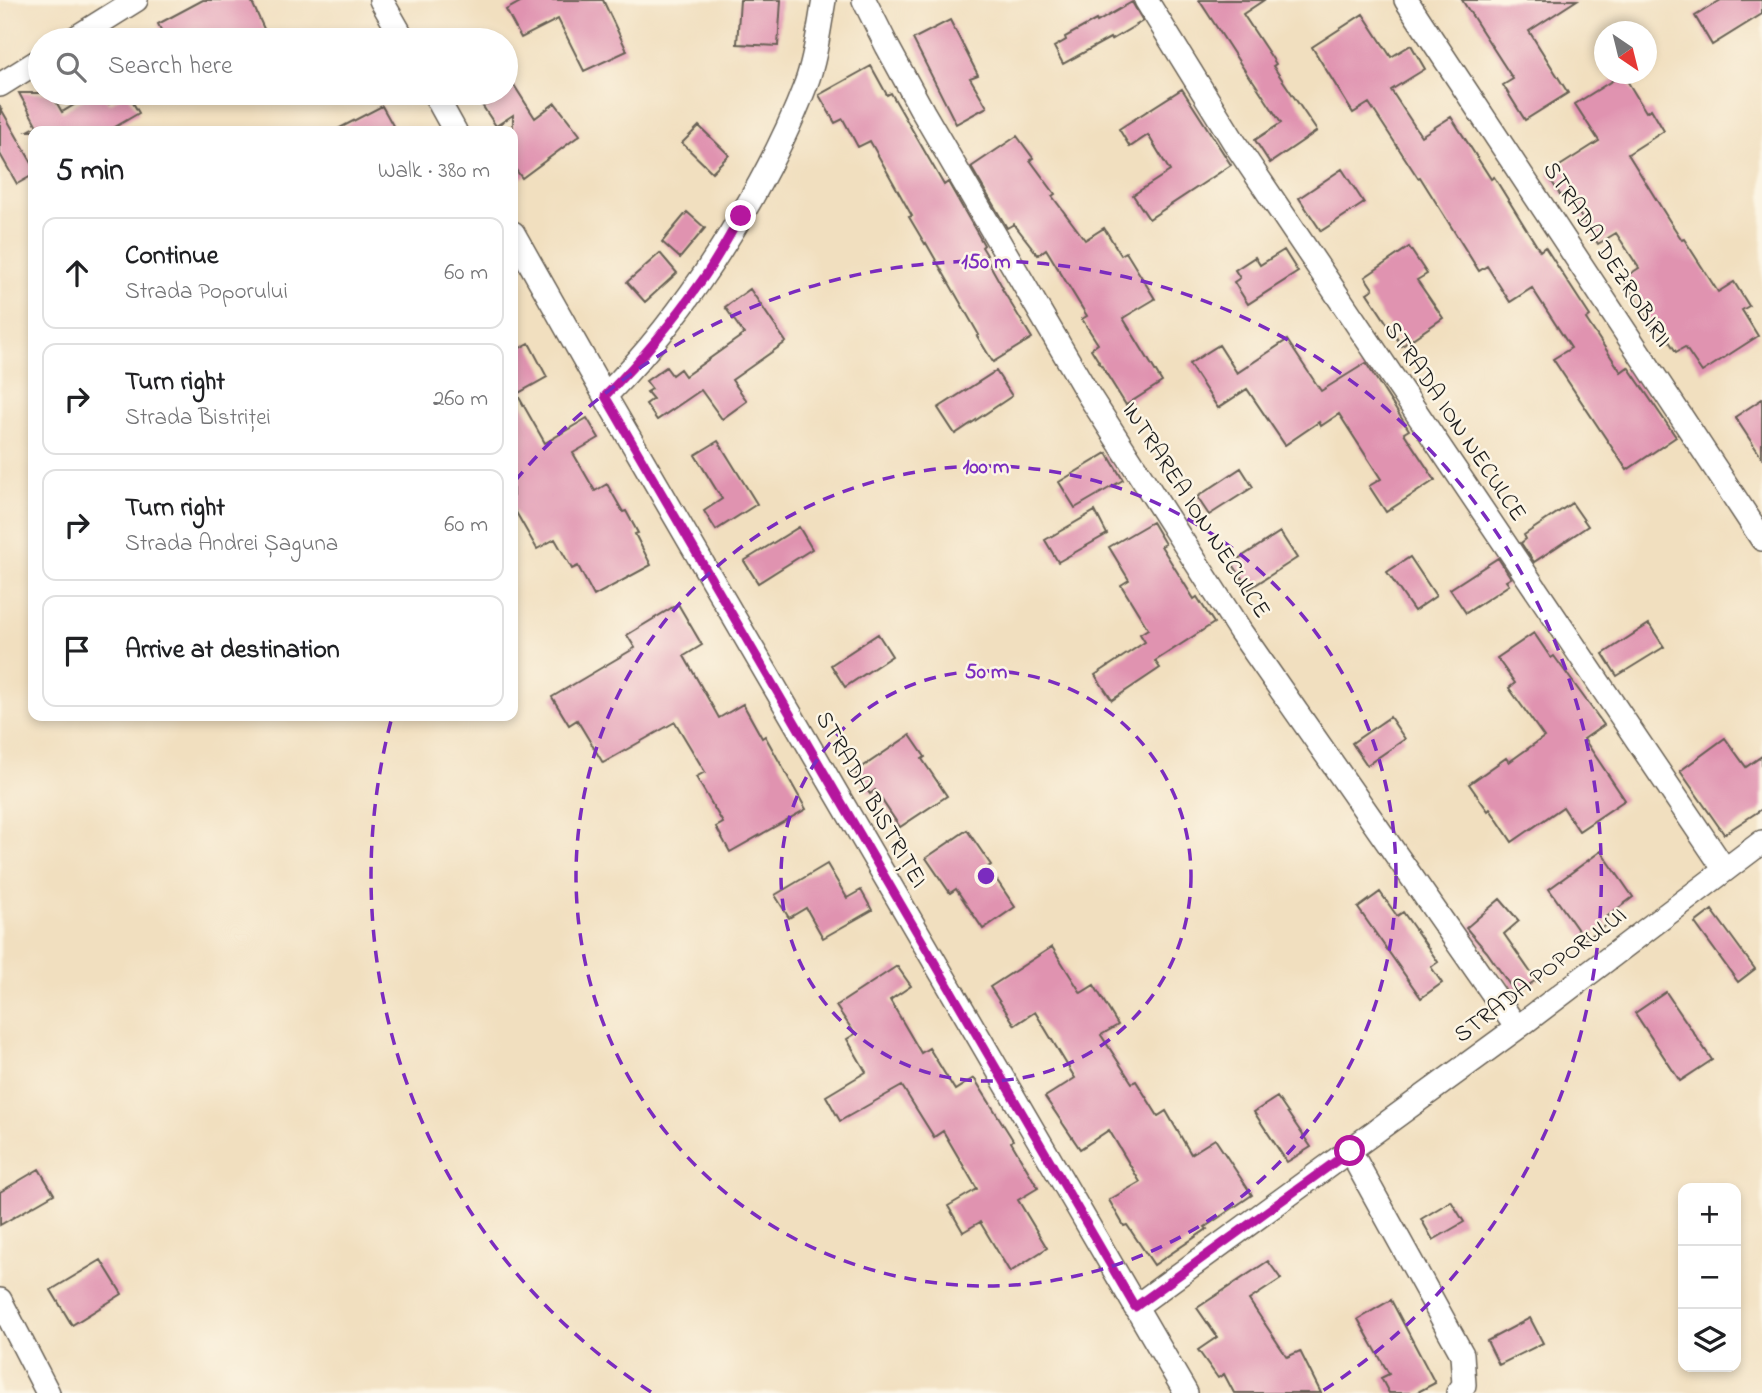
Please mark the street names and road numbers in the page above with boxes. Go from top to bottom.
street label: STRADA DEZROBIRII [1533,155,1679,355]
street label: STRADA ION NECULCE [1374,315,1534,529]
street label: INTRAREA ION NECULCE [1112,396,1278,626]
street label: STRADA BISTRIȚEI [805,705,935,895]
street label: STRADA POPORULUI [1447,899,1635,1053]

